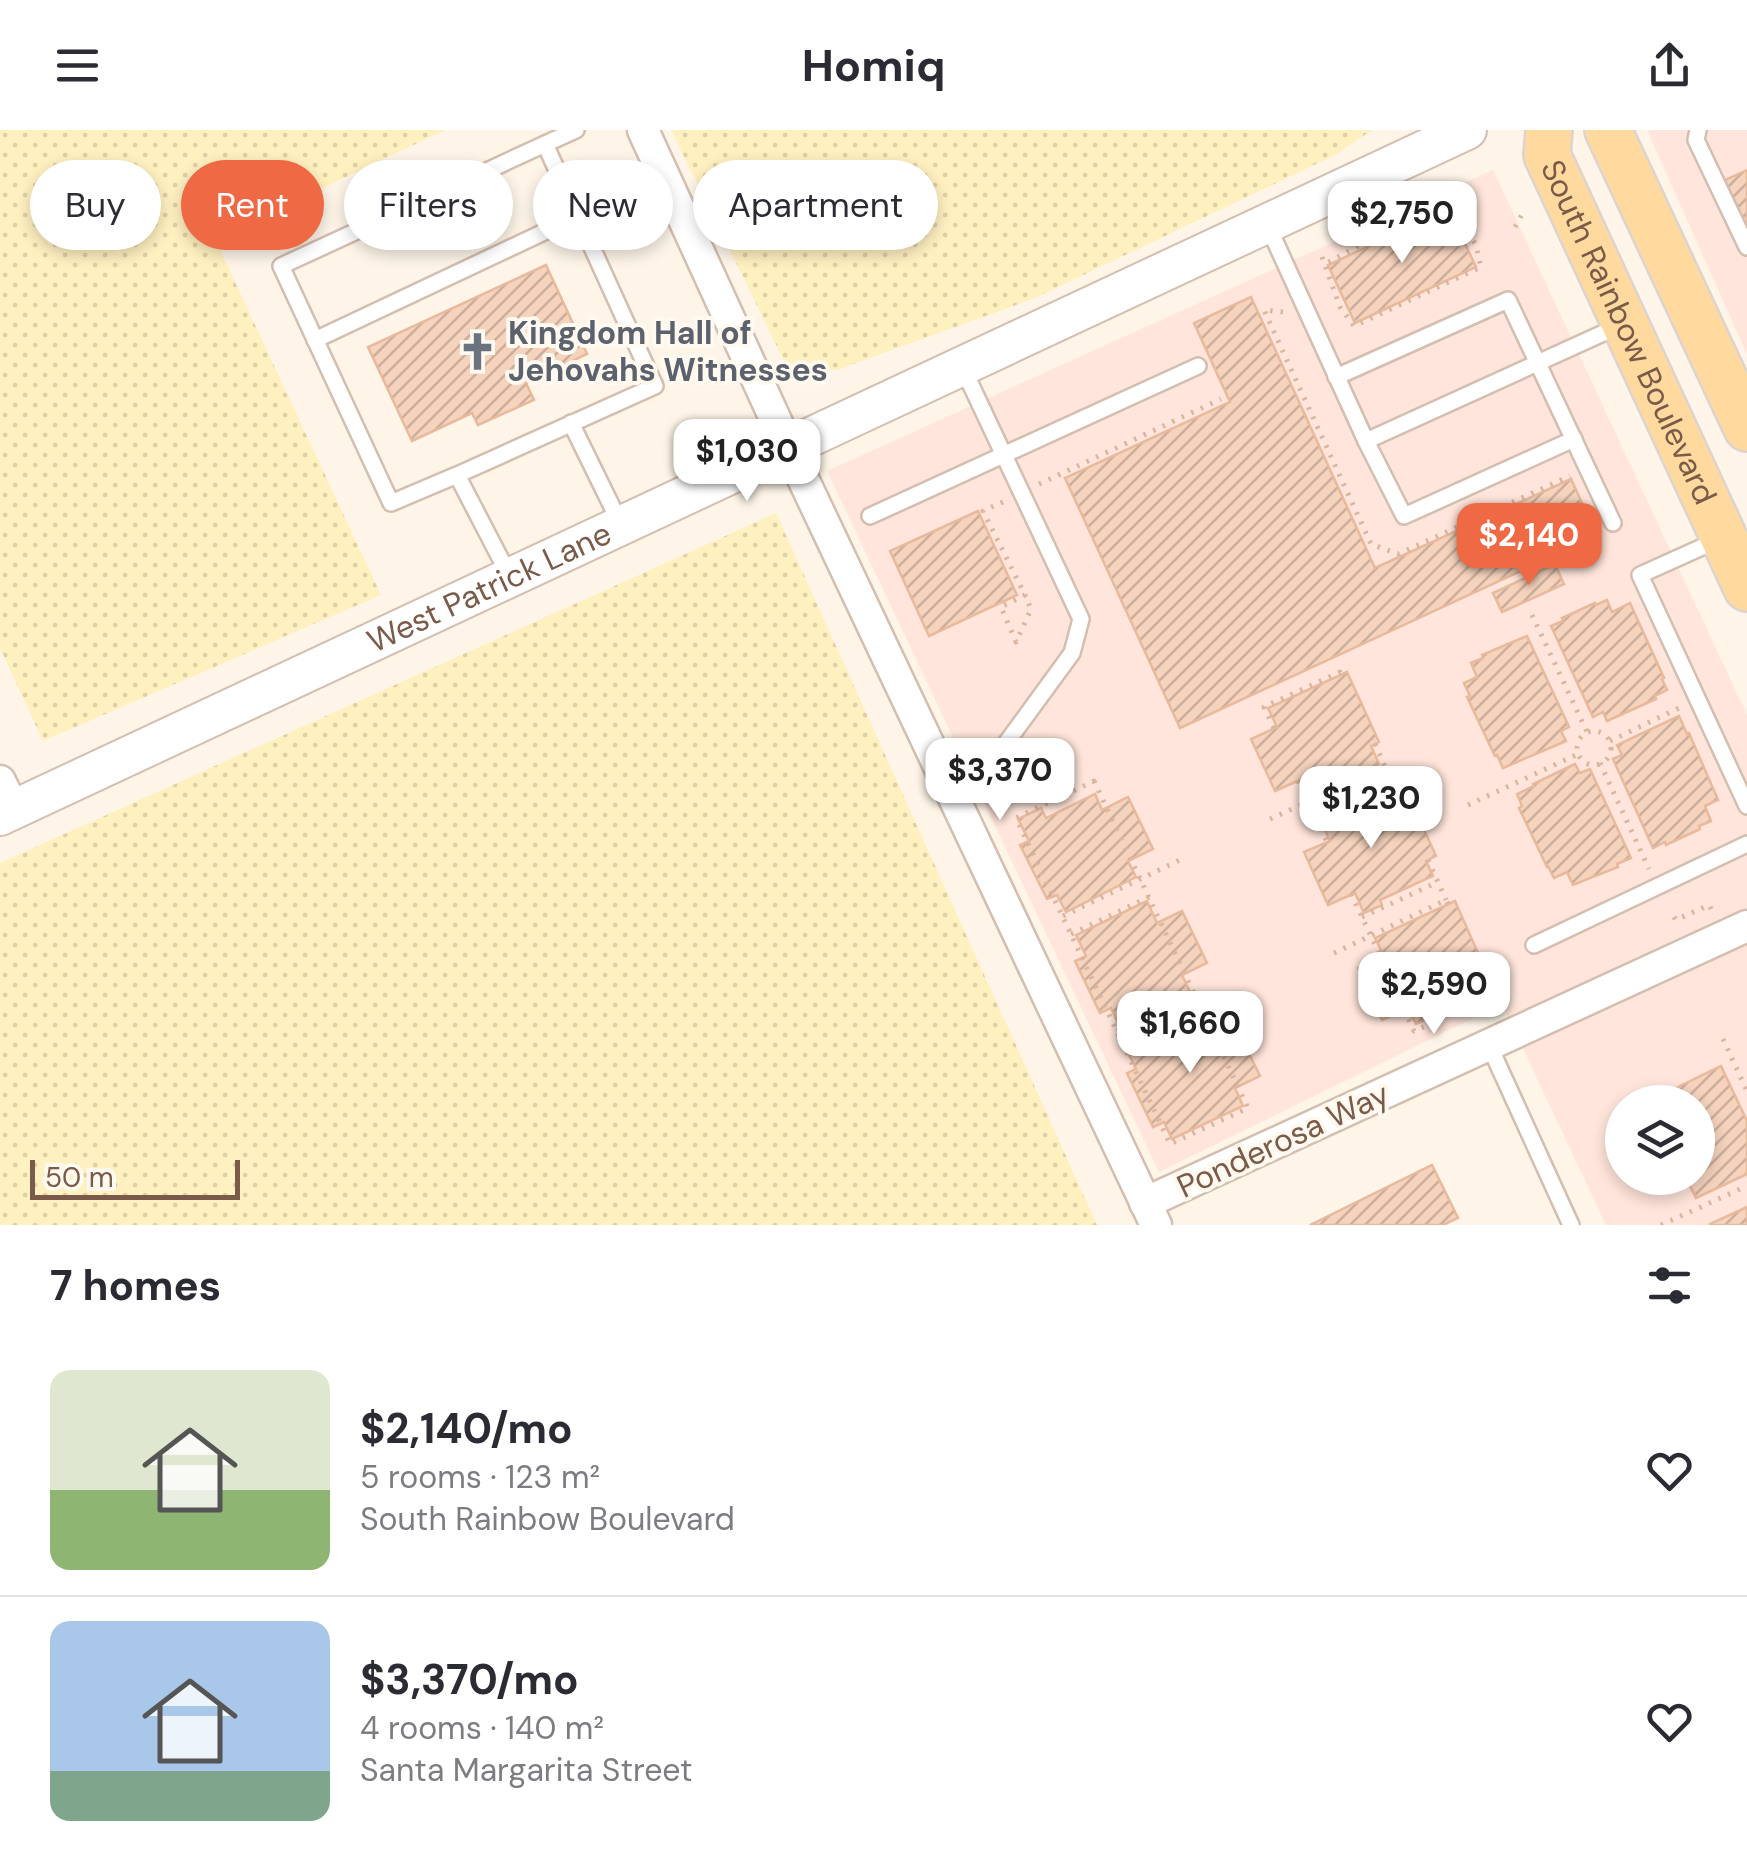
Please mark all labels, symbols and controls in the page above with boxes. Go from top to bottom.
text: Homiq [802,36,945,95]
icon: menu [50,38,105,93]
icon: share [1642,38,1697,93]
street label: South Rainbow Boulevard [1531,153,1726,511]
chip: Buy [30,160,161,250]
chip: Rent [181,160,324,250]
chip: Filters [344,160,513,250]
chip: New [533,160,673,250]
chip: Apartment [693,160,938,250]
pin: $2,750 [1321,181,1483,266]
text: $2,750 [1350,192,1454,234]
place label: Kingdom Hall of Jehovahs Witnesses [508,312,828,391]
church icon: Kingdom Hall of Jehovahs Witnesses [457,330,499,372]
pin: $1,030 [666,419,828,504]
text: $1,030 [695,430,799,472]
pin: $2,140 [1448,503,1610,588]
street label: West Patrick Lane [360,512,618,662]
text: $2,140 [1479,514,1579,556]
pin: $3,370 [919,738,1081,823]
text: $3,370 [947,749,1053,791]
pin: $1,230 [1290,766,1452,851]
text: $1,230 [1321,777,1421,819]
pin: $2,590 [1353,952,1515,1037]
text: $2,590 [1380,963,1488,1005]
pin: $1,660 [1109,991,1271,1076]
text: $1,660 [1139,1002,1241,1044]
street label: Ponderosa Way [1170,1072,1396,1208]
map controls [1605,1085,1715,1195]
button: layers [1605,1085,1715,1195]
scale bar [30,1155,240,1200]
text: 50 m [45,1159,114,1196]
text: 7 homes [50,1258,221,1313]
icon: filters [1642,1258,1697,1313]
text: $2,140/mo [360,1401,573,1456]
icon: home [130,1410,250,1530]
icon: heart [1642,1443,1697,1498]
text: 5 rooms · 123 m² [360,1456,600,1498]
text: South Rainbow Boulevard [360,1498,735,1540]
text: $3,370/mo [360,1652,579,1707]
icon: home [130,1661,250,1781]
icon: heart [1642,1694,1697,1749]
text: 4 rooms · 140 m² [360,1707,604,1749]
text: Santa Margarita Street [360,1749,693,1791]

